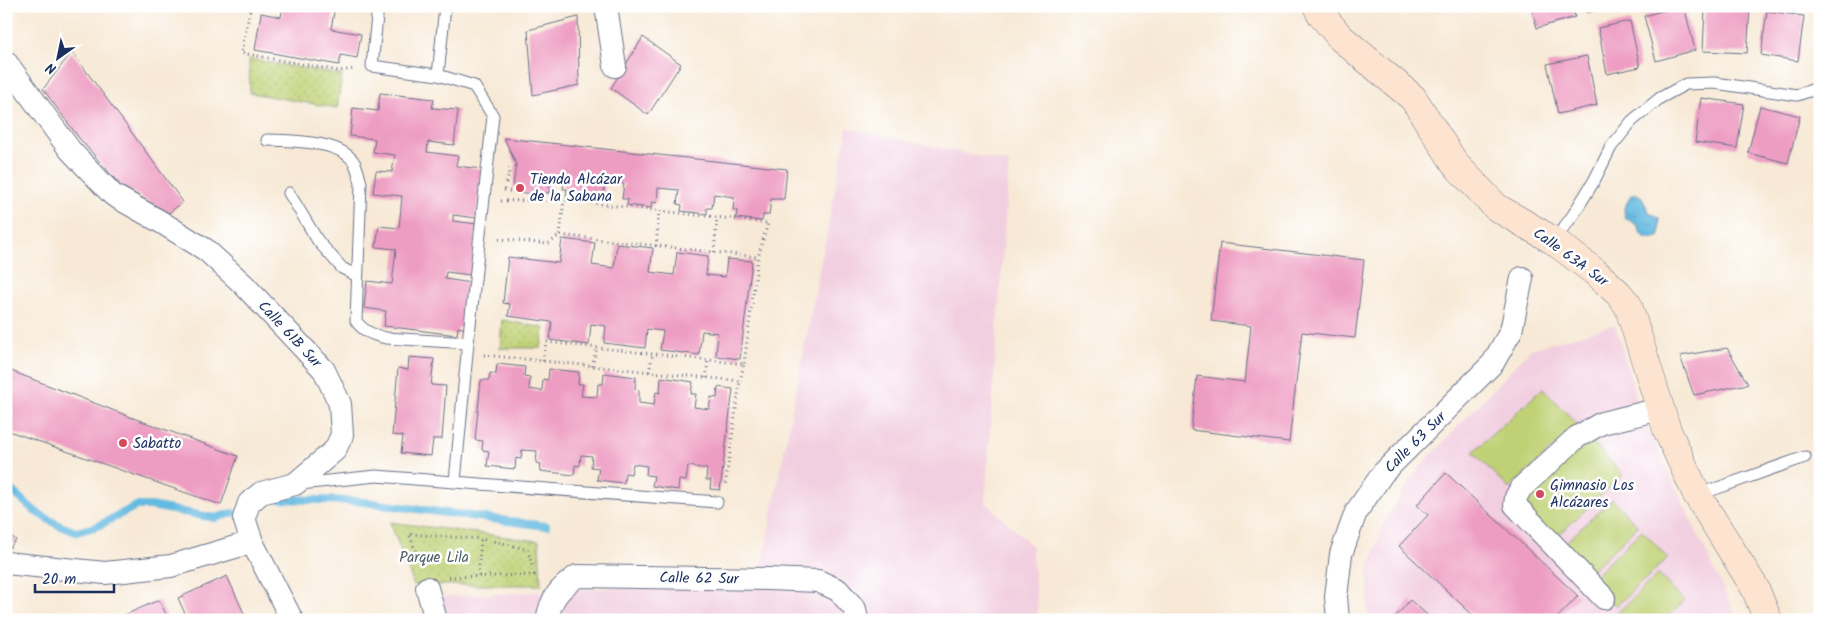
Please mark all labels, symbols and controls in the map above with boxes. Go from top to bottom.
north arrow [32,32,82,82]
text: N [42,56,61,80]
place label: Tienda Alcázar de la Sabana [530,168,623,209]
marker: Tienda Alcázar de la Sabana [514,182,526,194]
street label: Calle 63A Sur [1528,222,1614,294]
street label: Calle 61B Sur [252,295,328,375]
street label: Calle 63 Sur [1379,405,1453,479]
place label: Sabatto [133,432,182,456]
marker: Sabatto [117,437,129,449]
place label: Gimnasio Los Alcázares [1550,474,1634,515]
marker: Gimnasio Los Alcázares [1534,488,1546,500]
park label: Parque Lila [399,546,469,570]
scale bar [35,561,114,593]
street label: Calle 62 Sur [659,566,740,592]
text: 20 m [42,568,76,592]

